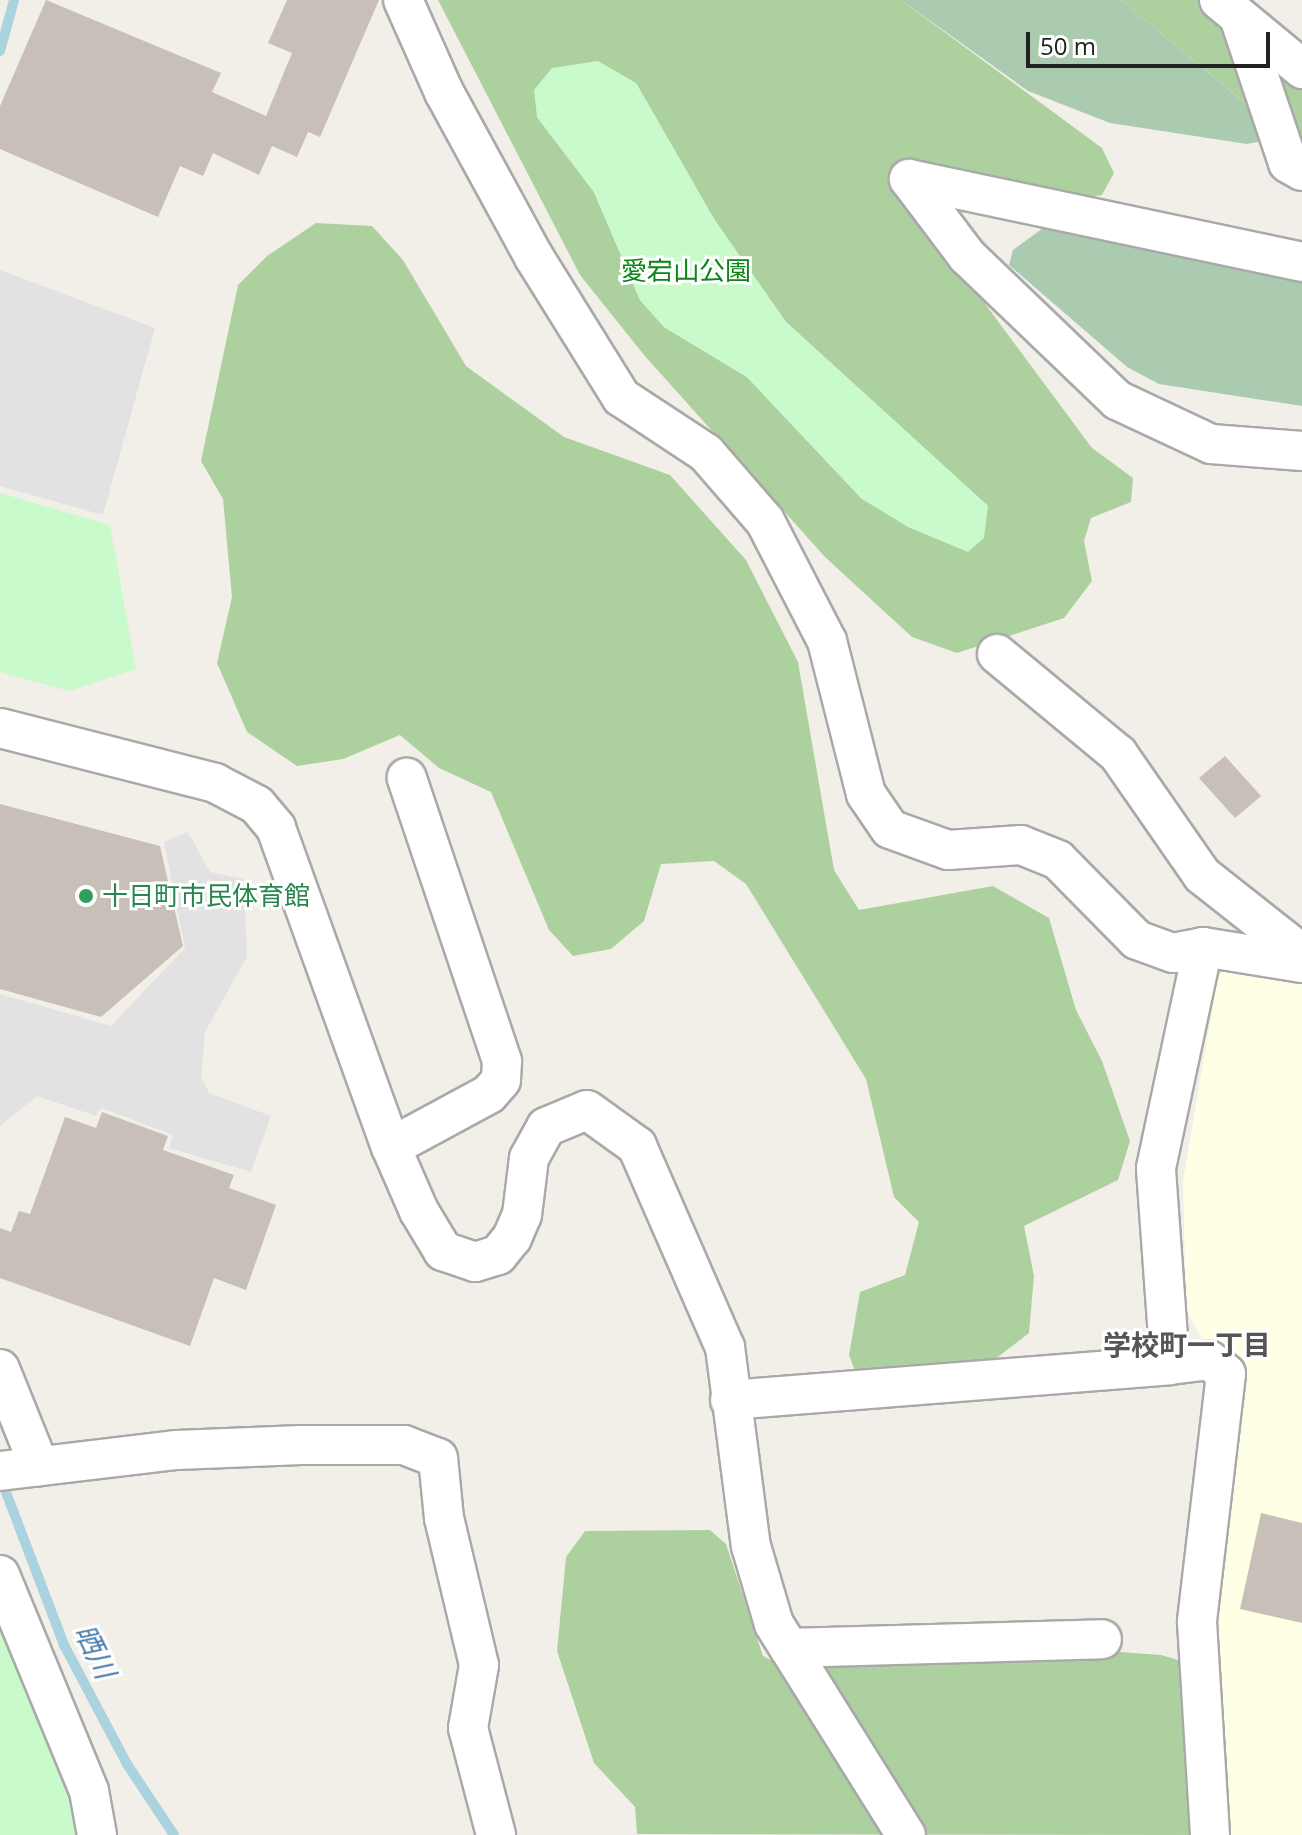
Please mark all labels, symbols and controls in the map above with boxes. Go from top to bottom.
scale bar [1030,16,1274,66]
text: 50 m [1040,29,1096,62]
park label: 愛宕山公園 [621,255,751,287]
place label: 十日町市民体育館 [102,880,310,912]
marker: 十日町市民体育館 [77,887,95,905]
district label: 学校町一丁目 [1103,1327,1271,1361]
water label: 晒川 [69,1618,123,1684]

